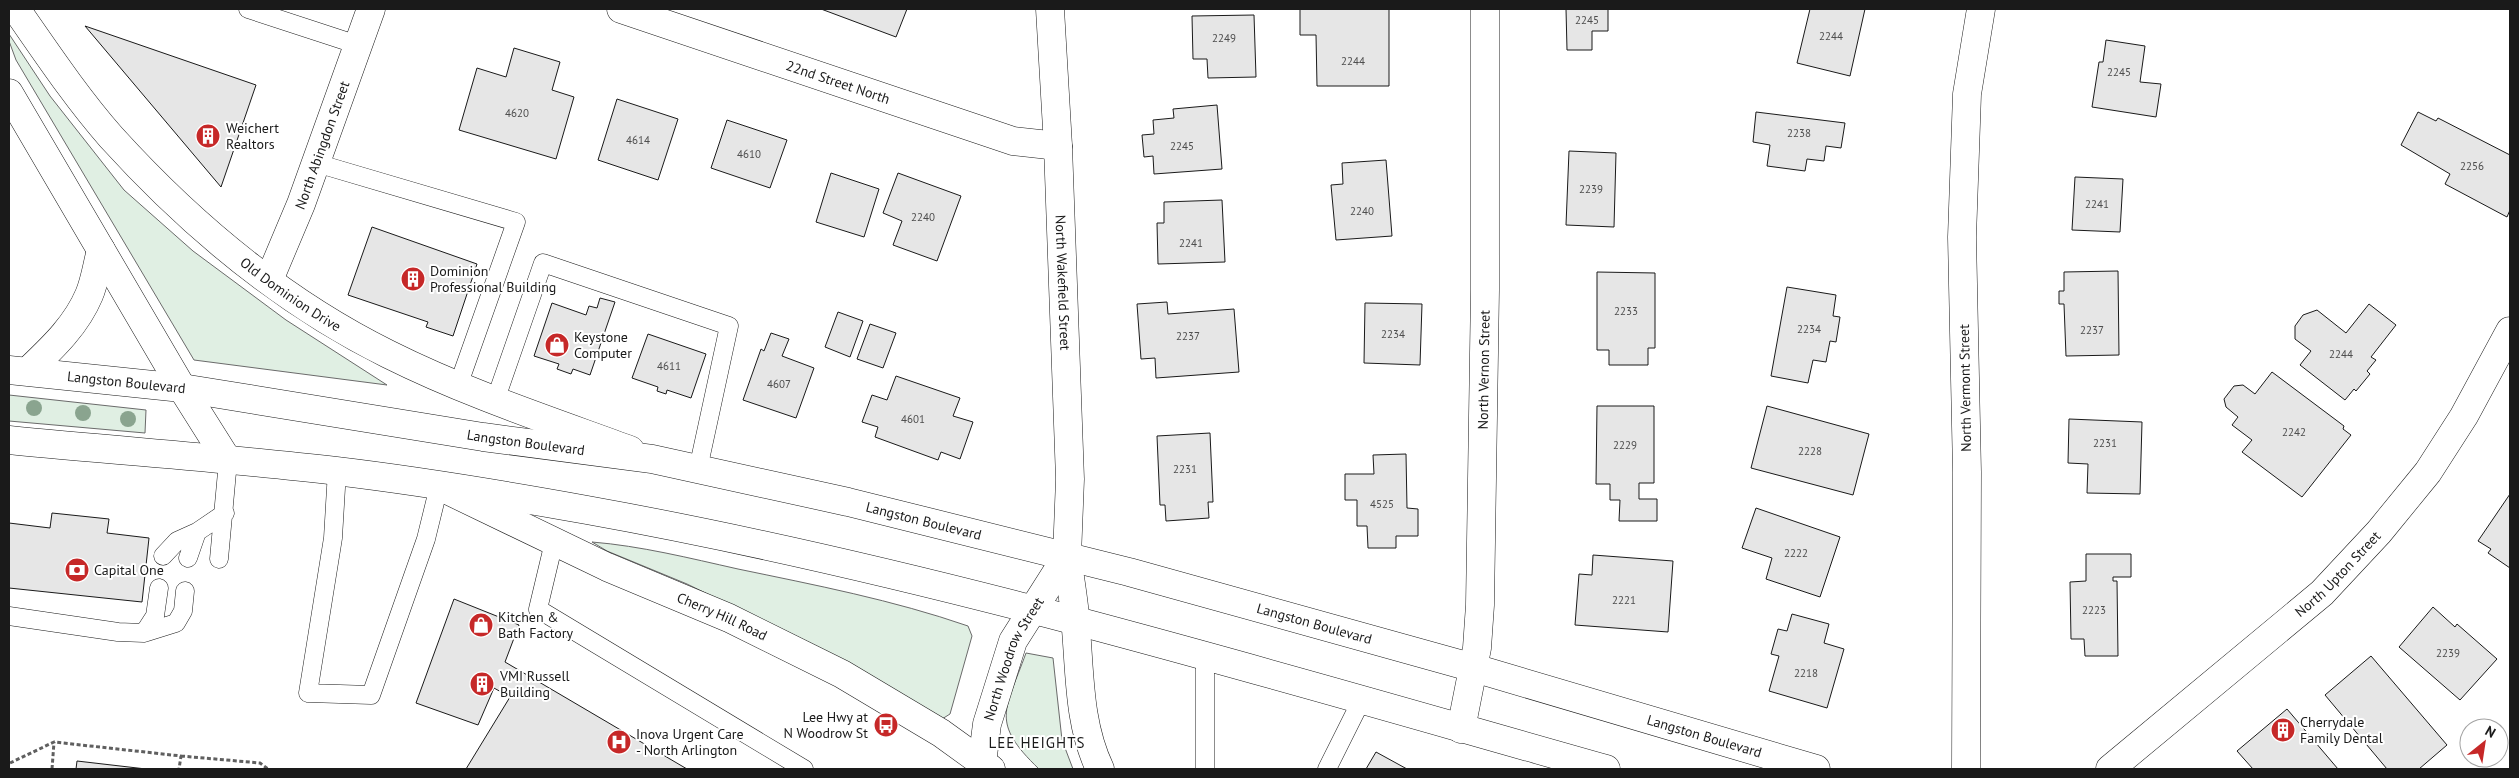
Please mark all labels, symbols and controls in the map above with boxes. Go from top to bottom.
house number: 2245 [1575,13,1599,27]
house number: 2244 [1819,29,1843,43]
house number: 2249 [1212,31,1236,45]
house number: 2244 [1341,54,1365,68]
street label: 22nd Street North [784,56,892,108]
house number: 2245 [2107,65,2131,79]
street label: North Abingdon Street [291,78,353,212]
house number: 4620 [505,106,529,120]
place label: Weichert Realtors [226,119,279,153]
building icon: Weichert Realtors [195,123,221,149]
house number: 2238 [1787,126,1811,140]
house number: 4614 [626,133,650,147]
house number: 2245 [1170,139,1194,153]
house number: 4610 [737,147,761,161]
house number: 2256 [2460,159,2484,173]
house number: 2239 [1579,182,1603,196]
house number: 2241 [2085,197,2109,211]
house number: 2240 [1350,204,1374,218]
house number: 2240 [911,210,935,224]
street label: North Wakefield Street [1051,215,1074,351]
house number: 2241 [1179,236,1203,250]
street label: Old Dominion Drive [237,253,344,335]
place label: Dominion Professional Building [430,262,556,296]
building icon: Dominion Professional Building [400,266,426,292]
house number: 2233 [1614,304,1638,318]
street label: North Vernon Street [1474,310,1494,429]
house number: 2234 [1797,322,1821,336]
house number: 2237 [2080,323,2104,337]
street label: North Vermont Street [1955,324,1975,452]
house number: 2234 [1381,327,1405,341]
place label: Keystone Computer [574,328,632,362]
house number: 2237 [1176,329,1200,343]
shop icon: Keystone Computer [544,332,570,358]
house number: 2244 [2329,347,2353,361]
house number: 4611 [657,359,681,373]
street label: Langston Boulevard [66,367,186,397]
house number: 4607 [767,377,791,391]
house number: 4601 [901,412,925,426]
house number: 2242 [2282,425,2306,439]
street label: Langston Boulevard [466,426,586,459]
house number: 2231 [2093,436,2117,450]
house number: 2229 [1613,438,1637,452]
house number: 2228 [1798,444,1822,458]
house number: 2231 [1173,462,1197,476]
house number: 4525 [1370,497,1394,511]
street label: Langston Boulevard [864,498,983,544]
street label: North Upton Street [2291,527,2384,621]
house number: 2222 [1784,546,1808,560]
bank icon: Capital One [64,557,90,583]
place label: Capital One [94,561,164,579]
street label: Cherry Hill Road [674,588,770,644]
street label: North Woodrow Street [980,593,1048,723]
house number: 2221 [1612,593,1636,607]
street label: Langston Boulevard [1255,599,1374,648]
house number: 2223 [2082,603,2106,617]
place label: Kitchen & Bath Factory [498,608,574,642]
shop icon: Kitchen & Bath Factory [468,612,494,638]
house number: 2239 [2436,646,2460,660]
house number: 2218 [1794,666,1818,680]
place label: VMI Russell Building [499,667,570,701]
building icon: VMI Russell Building [469,671,495,697]
place label: Lee Hwy at N Woodrow St [784,708,868,742]
street label: Langston Boulevard [1645,711,1764,762]
bus stop icon: Lee Hwy at N Woodrow St [873,712,899,738]
place label: Cherrydale Family Dental [2300,713,2383,747]
building icon: Cherrydale Family Dental [2270,717,2296,743]
north arrow [2459,718,2509,768]
text: N [2482,722,2499,742]
place label: Inova Urgent Care - North Arlington [636,725,744,759]
hospital icon: Inova Urgent Care - North Arlington [606,729,632,755]
district label: LEE HEIGHTS [989,733,1085,752]

